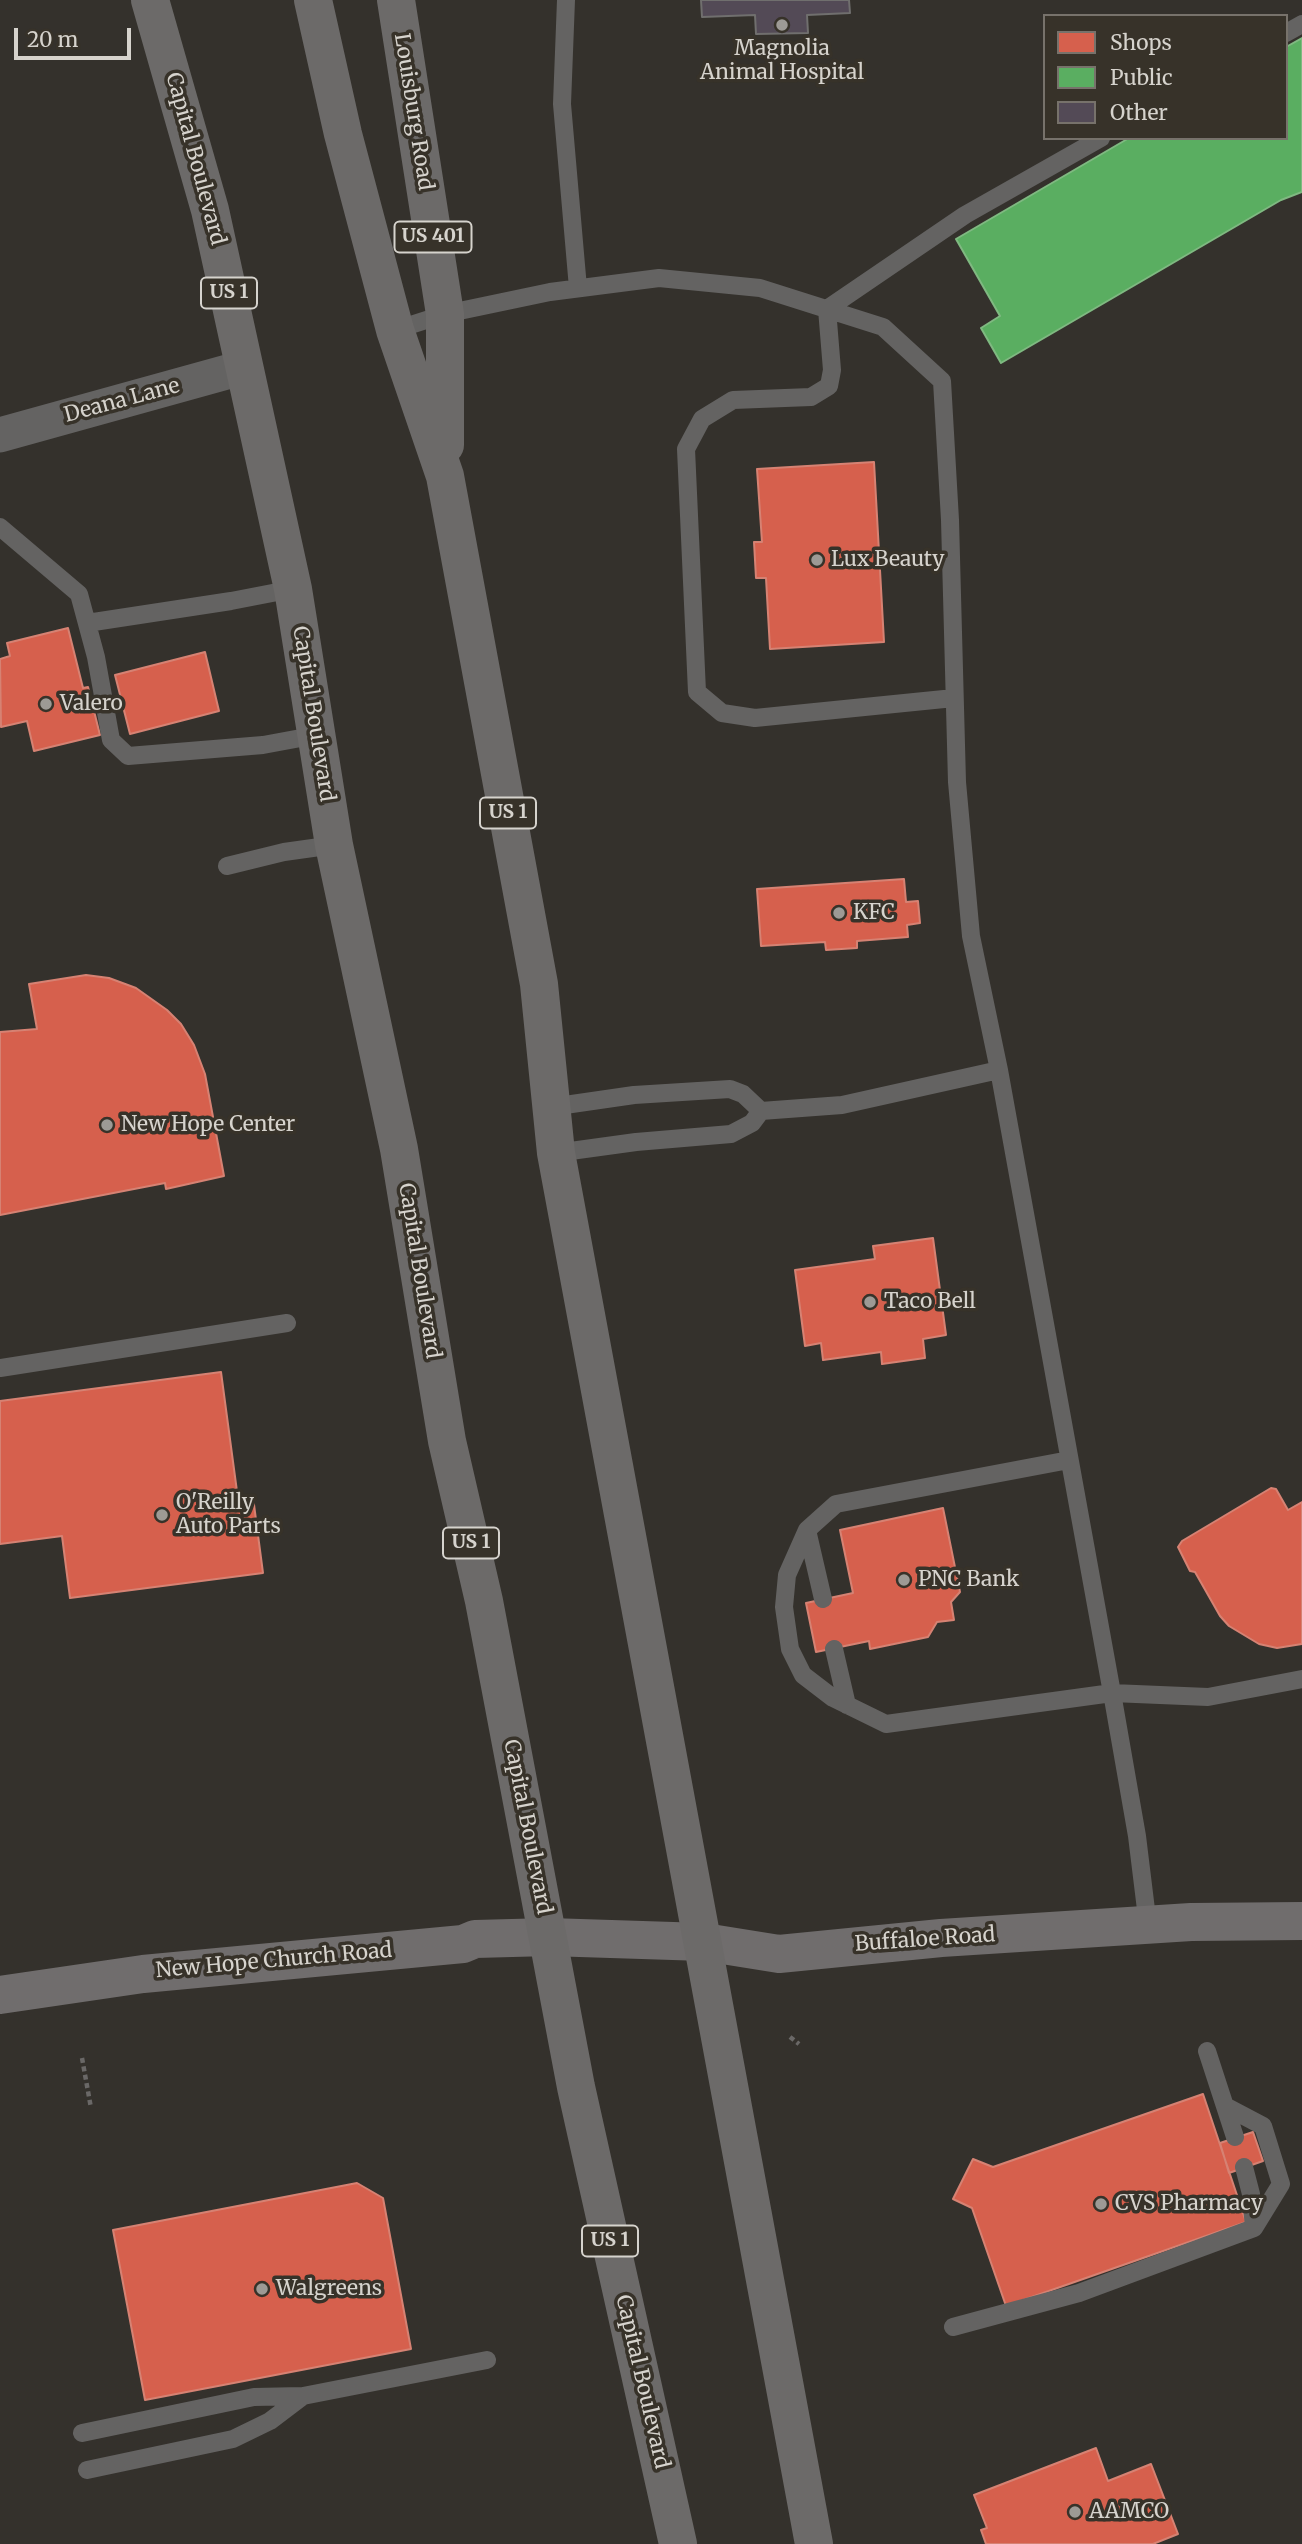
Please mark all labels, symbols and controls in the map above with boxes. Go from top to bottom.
scale bar [18,14,135,58]
legend [1043,14,1288,140]
marker: Magnolia Animal Hospital [774,17,790,33]
text: 20 m [27,26,78,53]
text: Shops [1110,29,1172,56]
street label: Louisburg Road [388,32,438,192]
place label: Magnolia Animal Hospital [700,36,864,86]
text: Public [1110,64,1173,91]
street label: Capital Boulevard [160,70,230,248]
text: Other [1110,99,1168,126]
road number: US 401 [394,221,472,252]
road number: US 1 [201,278,257,308]
street label: Deana Lane [62,374,182,428]
place label: Lux Beauty [831,547,944,573]
marker: Lux Beauty [809,552,825,568]
street label: Capital Boulevard [287,624,339,804]
place label: Valero [60,691,123,717]
marker: Valero [38,696,54,712]
road number: US 1 [480,798,536,828]
place label: KFC [853,900,895,926]
marker: KFC [831,905,847,921]
place label: New Hope Center [121,1112,295,1138]
marker: New Hope Center [99,1117,115,1133]
street label: Capital Boulevard [393,1181,445,1361]
place label: Taco Bell [884,1289,976,1315]
marker: Taco Bell [862,1294,878,1310]
place label: O'Reilly Auto Parts [176,1490,281,1540]
marker: O'Reilly Auto Parts [154,1507,170,1523]
road number: US 1 [443,1527,499,1558]
place label: PNC Bank [918,1567,1019,1593]
marker: PNC Bank [896,1572,912,1588]
street label: Capital Boulevard [498,1737,556,1917]
street label: Buffaloe Road [854,1923,996,1957]
street label: New Hope Church Road [155,1938,393,1984]
place label: CVS Pharmacy [1115,2191,1263,2217]
marker: CVS Pharmacy [1093,2196,1109,2212]
road number: US 1 [582,2226,638,2256]
place label: Walgreens [276,2276,382,2302]
marker: Walgreens [254,2281,270,2297]
street label: Capital Boulevard [610,2293,674,2471]
place label: AAMCO [1089,2499,1169,2525]
marker: AAMCO [1067,2504,1083,2520]

